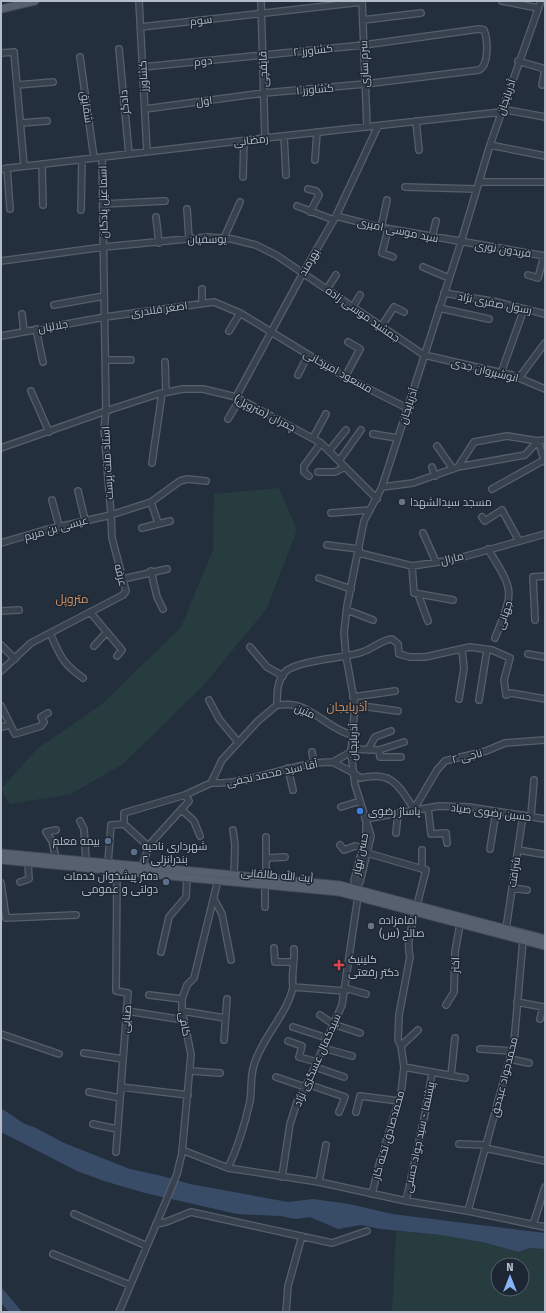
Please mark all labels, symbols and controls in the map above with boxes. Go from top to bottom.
street label: سوم [189,13,213,29]
street label: سرم سازی [357,40,373,88]
street label: کشاورز ۲ [292,42,334,59]
street label: قایقچی [256,51,271,87]
street label: دوم [193,54,213,70]
street label: کشاورز [136,60,151,93]
street label: آذربایجان [494,77,519,117]
street label: کشاورز ۱ [296,81,335,98]
street label: دادگر [117,89,132,116]
street label: شقایق [78,90,95,124]
street label: اول [195,94,213,109]
street label: رمضانی [233,132,269,149]
street label: اسماعیل پادگان [96,166,111,238]
street label: سید موسی امیری [356,216,440,245]
street label: یوسفیان [187,233,227,246]
street label: فریدون نوری [474,239,532,260]
street label: بهرمند [296,246,323,278]
street label: جمشید موسی زاده [323,284,402,345]
street label: رسول صفری نژاد [457,290,533,317]
street label: اصغر قلندری [130,299,188,320]
street label: جلالیان [37,317,69,336]
street label: مسعود امیرخانی [301,347,374,396]
street label: انوشیروان جدی [450,356,520,385]
street label: آذربایجان [396,386,420,426]
street label: چمران (متروپل) [232,392,298,435]
street label: استاد ملت پرست [99,426,116,500]
place label: مسجد سیدالشهدا [410,496,492,509]
marker: مسجد سیدالشهدا [397,497,407,507]
street label: عیسی بن مریم [23,514,90,544]
street label: مارال [439,549,465,568]
street label: عرفه [111,562,130,588]
district label: متروپل [56,592,88,608]
street label: جهانی [494,599,515,631]
district label: آذربایجان [327,700,368,714]
street label: متین [292,701,317,722]
street label: آذربایجان [347,723,360,761]
street label: ناجی ۲ [451,746,484,767]
street label: آقا سید محمد نجفی [225,757,319,790]
street label: حسین رضوی صیاد [450,801,532,824]
place label: پاساژ رضوی [368,805,421,818]
marker: پاساژ رضوی [355,806,365,816]
street label: حسن بهار [350,832,371,877]
place label: بیمه معلم [52,835,100,849]
marker: بیمه معلم [103,836,113,846]
place label: شهرداری ناحیه ۲ بندرانزلی [142,840,207,866]
marker: شهرداری ناحیه ۲ بندرانزلی [129,847,139,857]
street label: شرافت [506,856,523,888]
street label: آیت الله طالقانی [240,864,314,885]
place label: دفتر پیشخوان خدمات دولتی و عمومی [64,870,158,896]
marker: دفتر پیشخوان خدمات دولتی و عمومی [161,877,171,887]
place label: امامزاده صالح (س) [379,914,425,941]
marker: امامزاده صالح (س) [366,921,376,931]
place label: کلینیک دکتر رفعتی [348,953,399,979]
street label: اختر [449,957,462,974]
marker: کلینیک دکتر رفعتی [333,959,345,971]
street label: صنایی [119,1004,134,1034]
street label: کافی [176,1011,193,1037]
street label: سیدکمال عسگری نژاد [291,1012,344,1109]
street label: محمدجواد عبدحق [488,1036,521,1119]
street label: پیشنما - سید جواد حسنی [401,1080,438,1194]
street label: محمدصادق تخته کار [369,1089,407,1182]
north arrow [490,1257,530,1297]
text: N [506,1261,514,1274]

